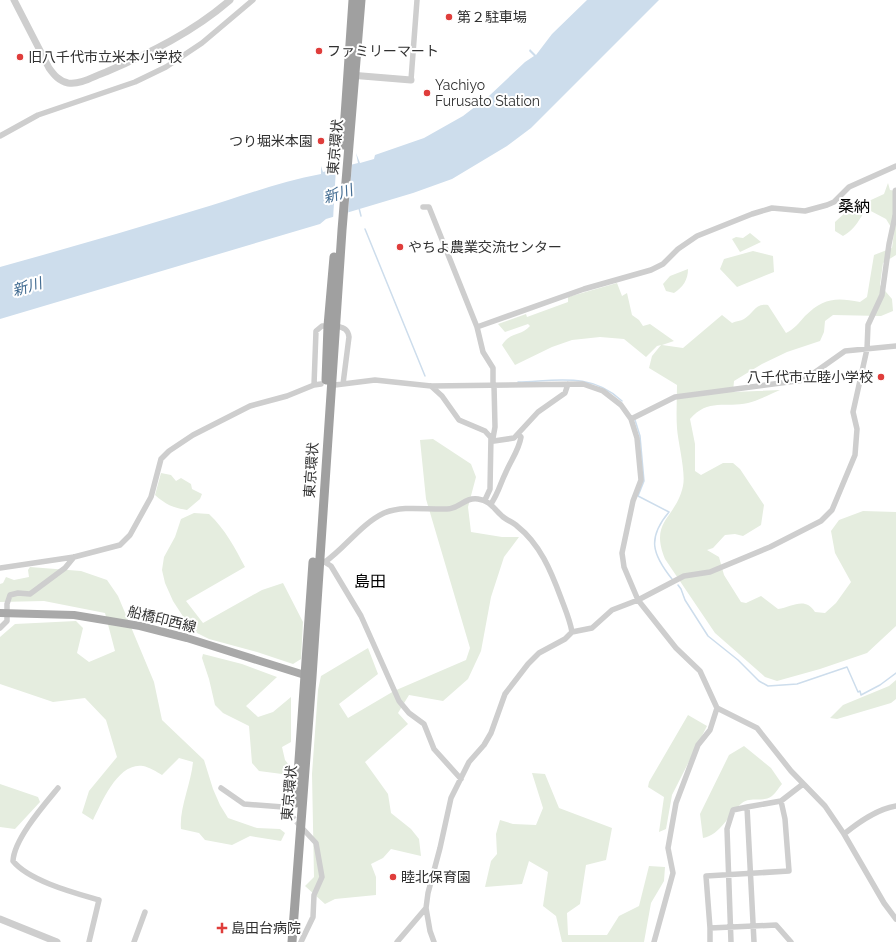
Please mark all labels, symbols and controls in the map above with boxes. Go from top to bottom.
place label: 第２駐車場 [457,9,527,25]
marker: 第２駐車場 [444,12,454,22]
place label: ファミリーマート [327,43,439,59]
marker: ファミリーマート [314,46,324,56]
place label: 旧八千代市立米本小学校 [28,49,182,65]
marker: 旧八千代市立米本小学校 [15,52,25,62]
place label: Yachiyo Furusato Station [435,77,540,109]
marker: Yachiyo Furusato Station [422,88,432,98]
street label: 東京環状 [325,118,345,176]
place label: つり堀米本園 [229,133,313,149]
marker: つり堀米本園 [316,136,326,146]
water label: 新川 [321,180,357,207]
district label: 桑納 [838,197,870,216]
place label: やちよ農業交流センター [408,239,562,255]
marker: やちよ農業交流センター [395,242,405,252]
water label: 新川 [10,274,46,300]
place label: 八千代市立睦小学校 [747,369,873,385]
marker: 八千代市立睦小学校 [876,372,886,382]
street label: 東京環状 [301,442,321,498]
district label: 島田 [354,572,386,591]
street label: 船橋印西線 [126,603,198,635]
street label: 東京環状 [279,764,299,822]
place label: 睦北保育園 [401,869,471,885]
marker: 睦北保育園 [388,872,398,882]
place label: 島田台病院 [231,920,301,936]
marker: 島田台病院 [216,922,228,934]

